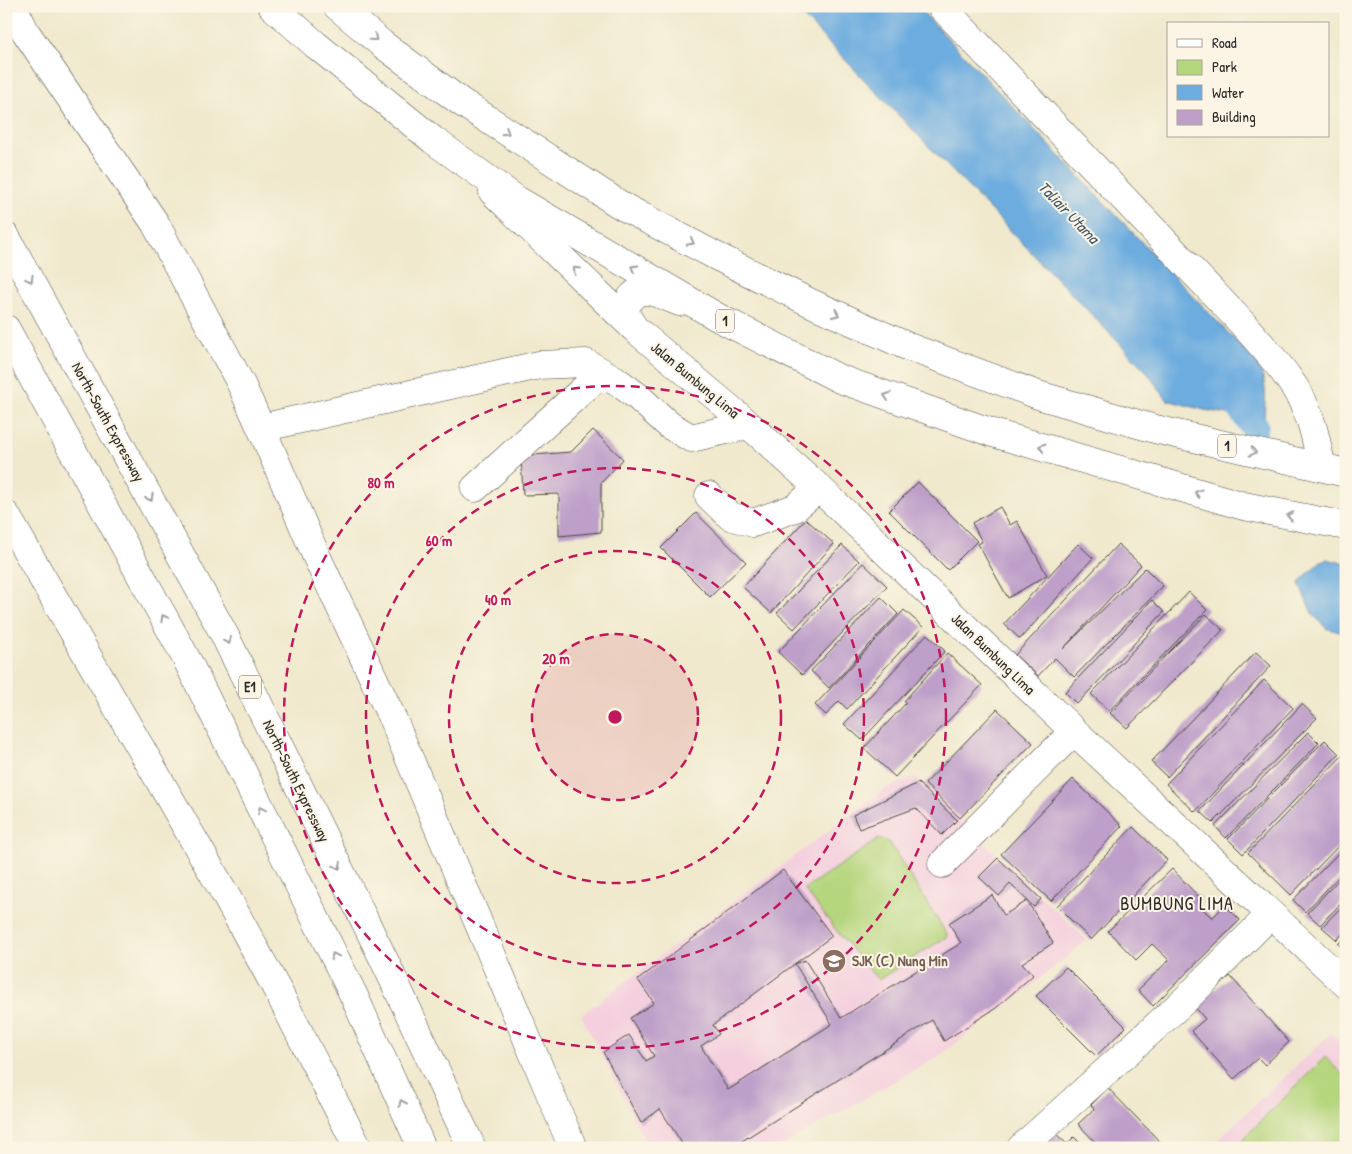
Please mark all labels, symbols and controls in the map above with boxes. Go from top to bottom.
legend [1167,22,1330,138]
one-way arrow [368,32,377,40]
text: Road [1212,32,1237,53]
text: Park [1212,56,1237,77]
text: Water [1212,82,1244,103]
text: Building [1212,106,1256,127]
one-way arrow [501,125,510,135]
water label: Taliair Utama [1034,176,1106,249]
one-way arrow [685,236,694,246]
one-way arrow [630,264,639,274]
one-way arrow [572,267,581,276]
one-way arrow [23,274,33,283]
one-way arrow [831,308,840,319]
road number: 1 [716,310,734,332]
street label: Jalan Bumbung Lima [647,336,744,423]
street label: North–South Expressway [67,358,150,485]
one-way arrow [884,392,892,402]
road number: 1 [1218,434,1236,458]
one-way arrow [1038,443,1046,453]
one-way arrow [1249,446,1258,457]
text: 80 m [368,472,394,493]
one-way arrow [1194,488,1202,498]
one-way arrow [144,493,154,502]
one-way arrow [1286,512,1295,522]
text: 60 m [426,530,452,551]
text: 40 m [485,589,511,610]
street label: Jalan Bumbung Lima [947,608,1040,699]
one-way arrow [160,615,170,624]
one-way arrow [222,636,232,645]
text: 20 m [542,648,570,669]
road number: E1 [239,676,261,699]
centre of rings [606,708,624,726]
street label: North–South Expressway [258,716,335,845]
one-way arrow [257,806,268,815]
one-way arrow [331,861,342,870]
district label: BUMBUNG LIMA [1120,891,1234,916]
school or university icon: SJK (C) Nung Min [821,948,847,974]
place label: SJK (C) Nung Min [852,950,948,972]
one-way arrow [330,952,340,961]
one-way arrow [397,1099,408,1108]

